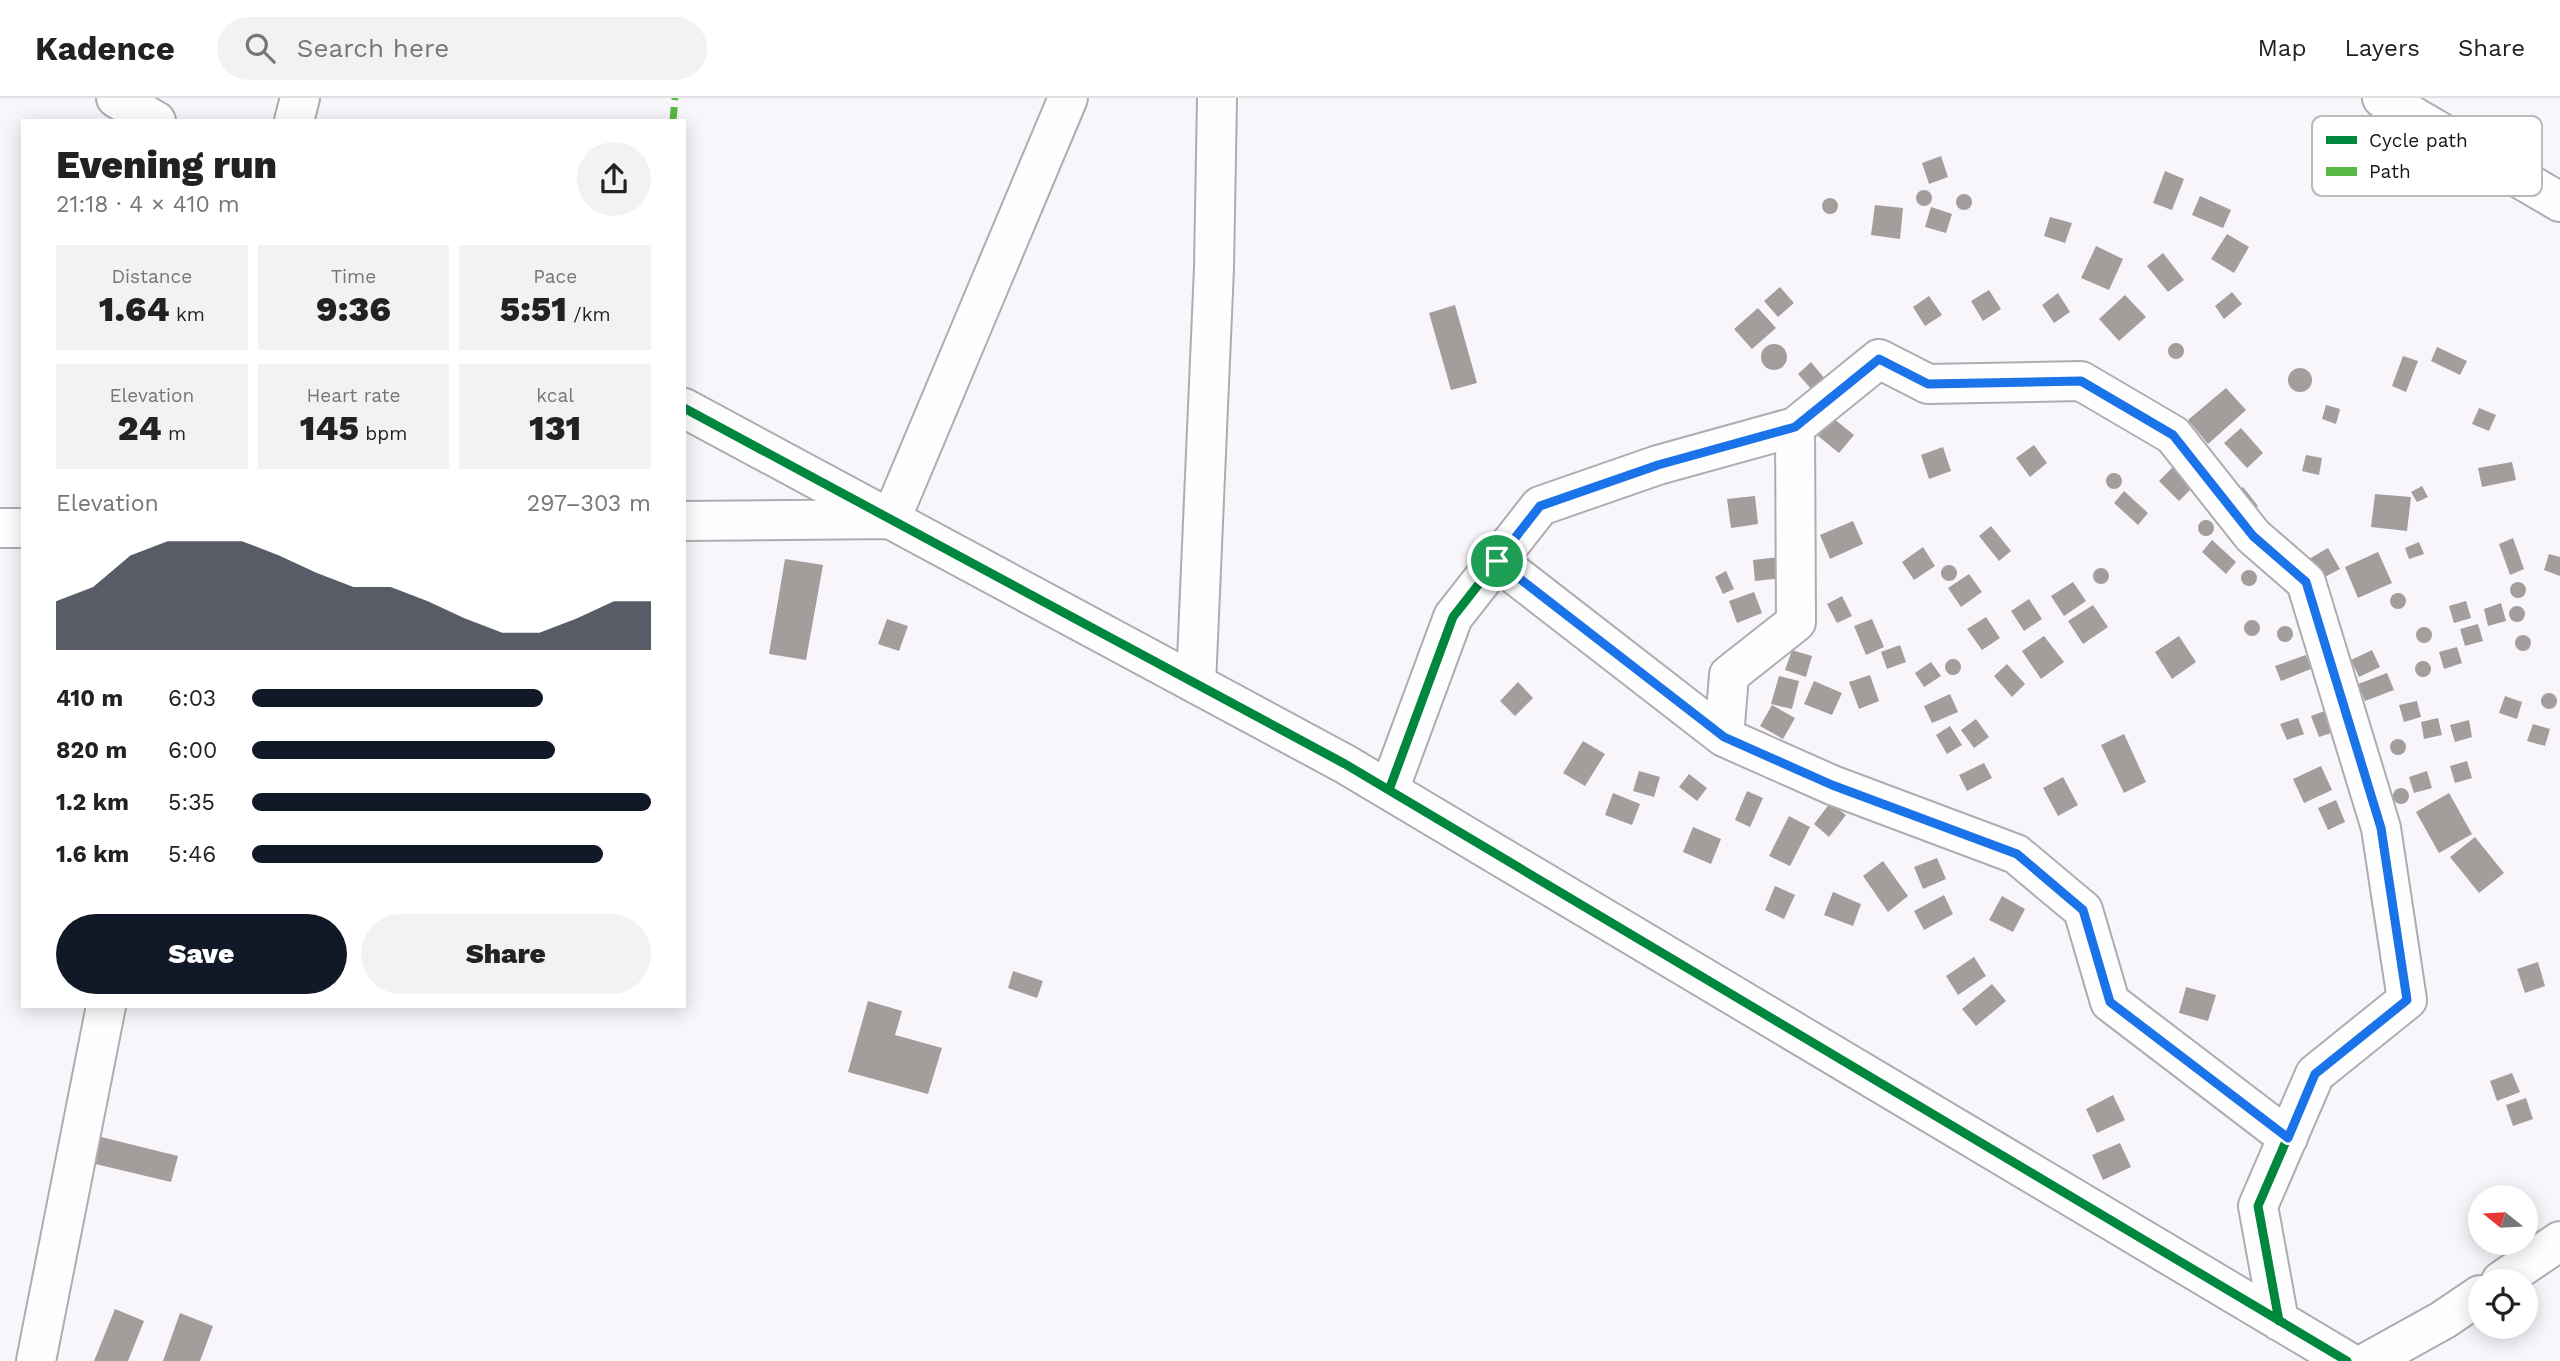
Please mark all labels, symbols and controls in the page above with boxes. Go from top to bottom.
search box [217,17,707,80]
text: Kadence [35,29,175,68]
icon: search [241,29,279,67]
text: Search here [297,33,449,63]
text: Map [2258,34,2306,62]
text: Layers [2344,34,2420,62]
text: Share [2458,34,2525,62]
legend [2312,116,2542,196]
text: Cycle path [2369,129,2468,152]
button: share [577,142,651,216]
text: Evening run [56,143,277,187]
text: Path [2369,160,2411,183]
text: 21:18 · 4 × 410 m [56,191,240,218]
text: Distance [111,265,192,288]
text: Time [331,265,376,288]
text: Pace [533,265,577,288]
text: 1.64 [99,288,170,330]
text: 9:36 [316,288,391,330]
text: 5:51 [500,288,567,330]
text: km [170,303,205,326]
text: /km [567,303,611,326]
text: Elevation [109,384,194,407]
text: Heart rate [307,384,400,407]
text: kcal [536,384,574,407]
text: 24 [118,407,161,449]
text: 145 [300,407,359,449]
text: 131 [529,407,581,449]
text: m [161,422,186,445]
text: bpm [359,422,407,445]
text: Elevation [56,490,159,517]
text: 297–303 m [527,490,651,517]
pin [1467,531,1527,591]
icon: arrive [1478,542,1516,580]
text: 410 m [56,685,123,712]
text: 6:03 [168,685,216,712]
text: 820 m [56,737,127,764]
text: 6:00 [168,737,217,764]
text: 1.2 km [56,789,129,816]
text: 5:35 [168,789,215,816]
text: 1.6 km [56,841,129,868]
text: 5:46 [168,841,216,868]
button: Save [56,914,347,994]
button: Share [361,914,651,994]
north arrow [2468,1185,2538,1255]
map controls [2468,1185,2538,1339]
button: locate [2468,1269,2538,1339]

